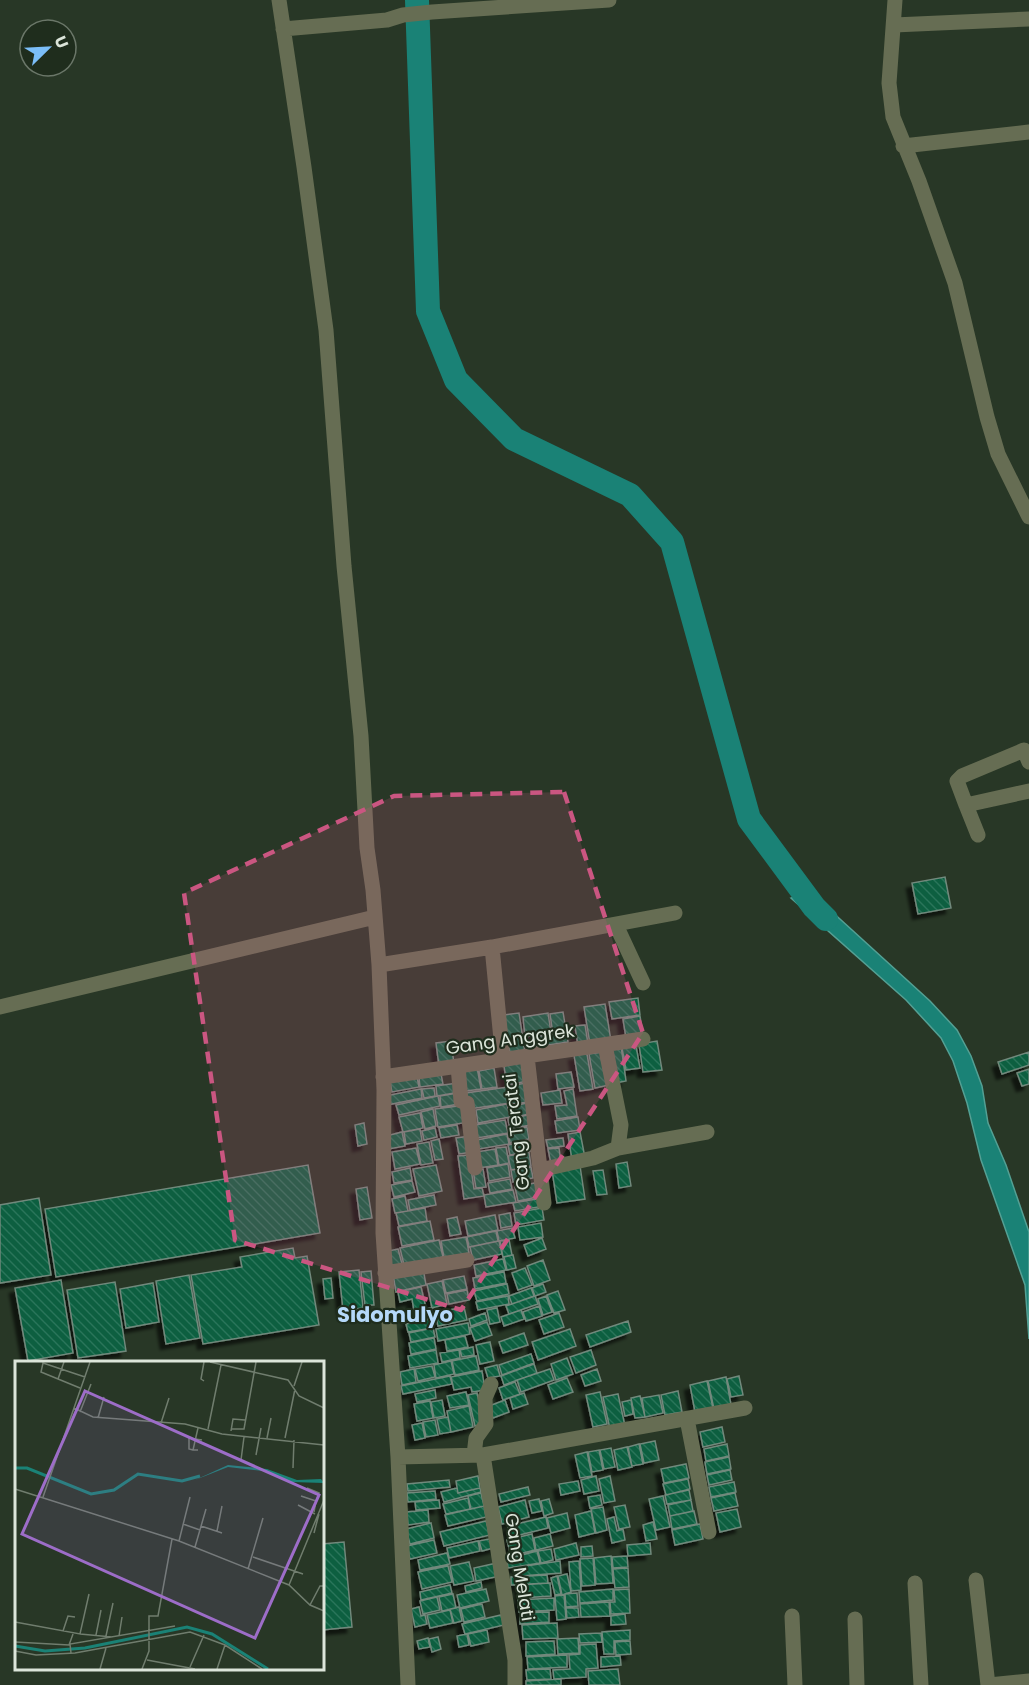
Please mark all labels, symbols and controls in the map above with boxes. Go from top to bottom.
north arrow [18,18,78,78]
text: U [48,32,74,52]
street label: Gang Anggrek [444,1017,577,1060]
street label: Gang Teratai [496,1072,536,1192]
district label: Sidomulyo [337,1300,453,1329]
inset map [15,1361,324,1670]
street label: Gang Melati [499,1511,541,1623]

